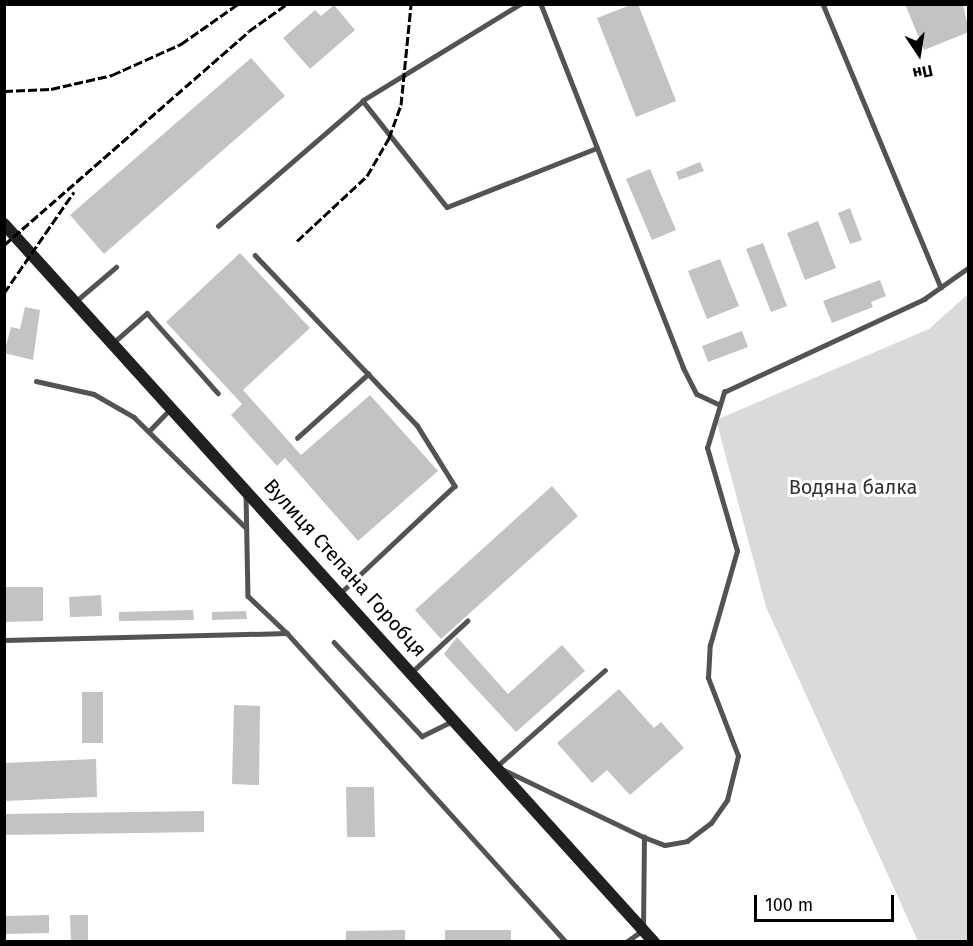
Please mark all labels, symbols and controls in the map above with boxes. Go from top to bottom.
north arrow [889,24,949,84]
text: Пн [911,61,935,83]
street label: Вулиця Степана Горобця [259,474,431,662]
park label: Водяна балка [789,475,917,499]
scale bar [757,883,896,921]
text: 100 m [765,894,813,916]

